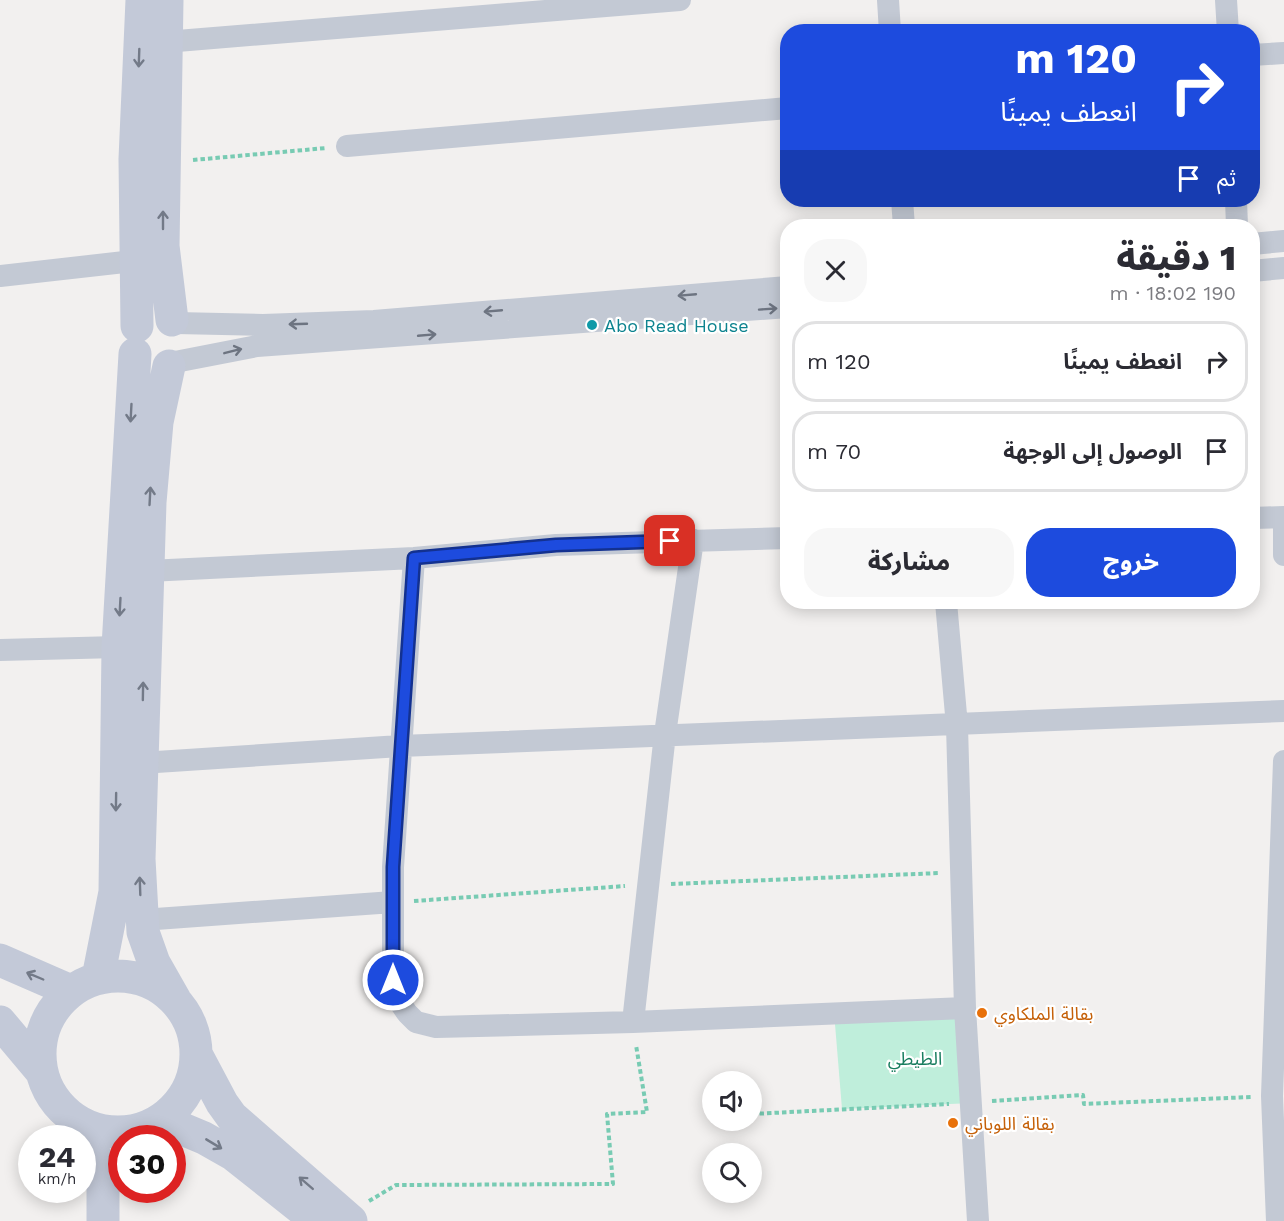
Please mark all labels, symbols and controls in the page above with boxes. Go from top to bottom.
text: 120 m [1015,34,1137,83]
one-way arrow [134,48,145,68]
icon: right [1158,48,1236,126]
text: انعطف يمينًا [1000,96,1137,128]
icon: arrive [1172,162,1205,195]
text: ثم [1217,166,1236,191]
one-way arrow [158,211,169,231]
text: 1 دقيقة [1116,237,1236,279]
button: close [804,239,867,302]
text: 190 m · 18:02 [1110,281,1236,305]
one-way arrow [678,290,698,301]
one-way arrow [757,303,777,314]
one-way arrow [484,306,503,317]
place label: Abo Read House [604,315,749,336]
one-way arrow [289,318,309,330]
marker: Abo Read House [585,318,599,332]
one-way arrow [417,329,436,340]
one-way arrow [223,345,242,357]
icon: right [1200,345,1233,378]
text: 120 m [807,349,871,374]
text: انعطف يمينًا [1063,349,1182,374]
one-way arrow [126,402,137,422]
icon: arrive [1200,435,1233,468]
text: 70 m [807,439,861,464]
text: الوصول إلى الوجهة [1003,439,1182,464]
one-way arrow [145,487,156,507]
pin [644,515,695,566]
icon: arrive [653,524,686,557]
button: مشاركة [804,528,1014,597]
button: خروج [1026,528,1236,597]
one-way arrow [115,597,126,617]
one-way arrow [138,682,149,702]
one-way arrow [110,792,122,812]
one-way arrow [135,876,146,896]
position arrow [361,948,425,1012]
one-way arrow [27,969,45,981]
place label: بقالة الملكاوي [994,1003,1093,1027]
marker: بقالة الملكاوي [975,1006,989,1020]
park label: الطيطي [888,1048,942,1072]
map controls [702,1071,762,1203]
button: sound [702,1071,762,1131]
place label: بقالة اللوباني [965,1113,1055,1137]
marker: بقالة اللوباني [946,1116,960,1130]
speed limit sign: 30 [108,1125,186,1203]
one-way arrow [205,1138,222,1150]
text: 24 [39,1139,75,1174]
button: search [702,1143,762,1203]
text: km/h [38,1170,76,1188]
one-way arrow [299,1176,314,1190]

